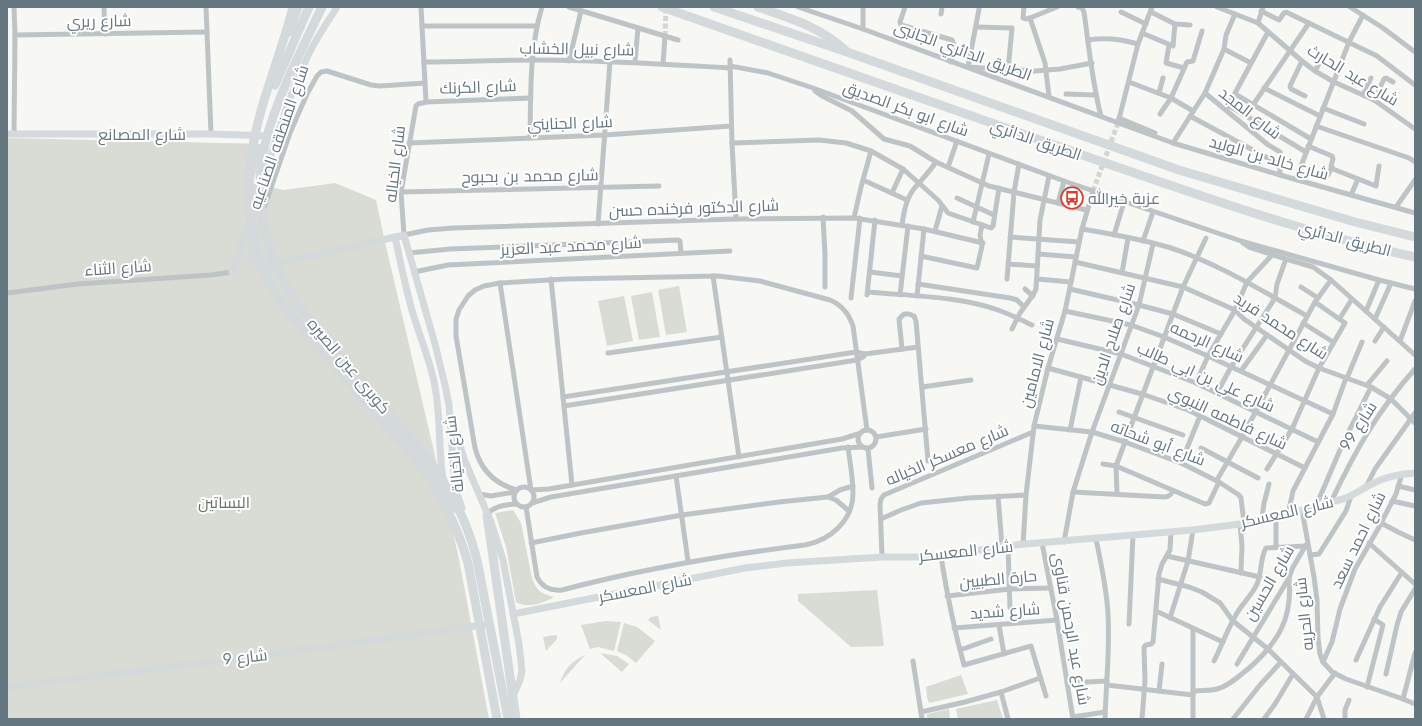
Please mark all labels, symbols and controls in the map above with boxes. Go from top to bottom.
street label: شارع ريري [66,9,132,35]
street label: الطريق الدائري الجانبى [890,15,1035,88]
street label: شارع نبيل الخشاب [519,36,635,62]
street label: شارع عبد الحارث [1303,39,1403,111]
street label: شارع المنطقه الصناعيه [243,62,315,212]
street label: شارع الكرنك [439,74,517,100]
street label: شارع ابو بكر الصديق [840,76,972,142]
street label: شارع المجد [1214,81,1286,145]
street label: شارع الجنايني [527,110,613,138]
street label: الطريق الدائري [987,114,1085,168]
street label: شارع المصانع [98,123,186,146]
street label: شارع الخياله [379,124,411,204]
street label: شارع خالد بن الوليد [1207,130,1331,186]
street label: شارع محمد بن بحبوح [461,163,599,189]
bus stop icon: عزبة خيرالله [1059,185,1085,211]
place label: عزبة خيرالله [1088,187,1160,210]
street label: شارع الدكتور فرخنده حسن [608,194,780,222]
street label: الطريق الدائري [1296,216,1394,264]
street label: شارع محمد عبد العزيز [499,231,642,261]
street label: شارع الثناء [84,254,152,282]
street label: شارع صلاح الدين [1085,280,1141,388]
street label: شارع محمد فريد [1229,287,1333,365]
street label: كوبرى عين الصيره [302,313,396,419]
street label: شارع الامامين [1014,316,1060,410]
street label: شارع الرحمه [1167,316,1247,368]
street label: شارع علي بن ابي طالب [1133,336,1279,420]
street label: شارع فاطمه النبوي [1164,380,1291,457]
street label: شارع 99 [1334,397,1382,455]
street label: شارع الخيالة [439,414,469,494]
street label: شارع أبو شحاته [1107,414,1209,472]
street label: شارع معسكر الخياله [882,419,1012,491]
street label: شارع احمد سعد [1325,488,1391,592]
street label: شارع المعسكر [1237,490,1336,534]
park label: البساتين [198,491,250,514]
street label: شارع المعسكر [917,535,1014,567]
street label: شارع الحسين [1238,541,1300,625]
street label: شارع عبد الرحمن قناوى [1046,551,1096,707]
street label: حارة الطبيين [958,564,1038,594]
street label: شارع المعسكر [595,568,694,609]
street label: شارع الحريه [1289,576,1319,652]
street label: شارع شديد [969,597,1041,625]
street label: شارع 9 [221,643,269,671]

